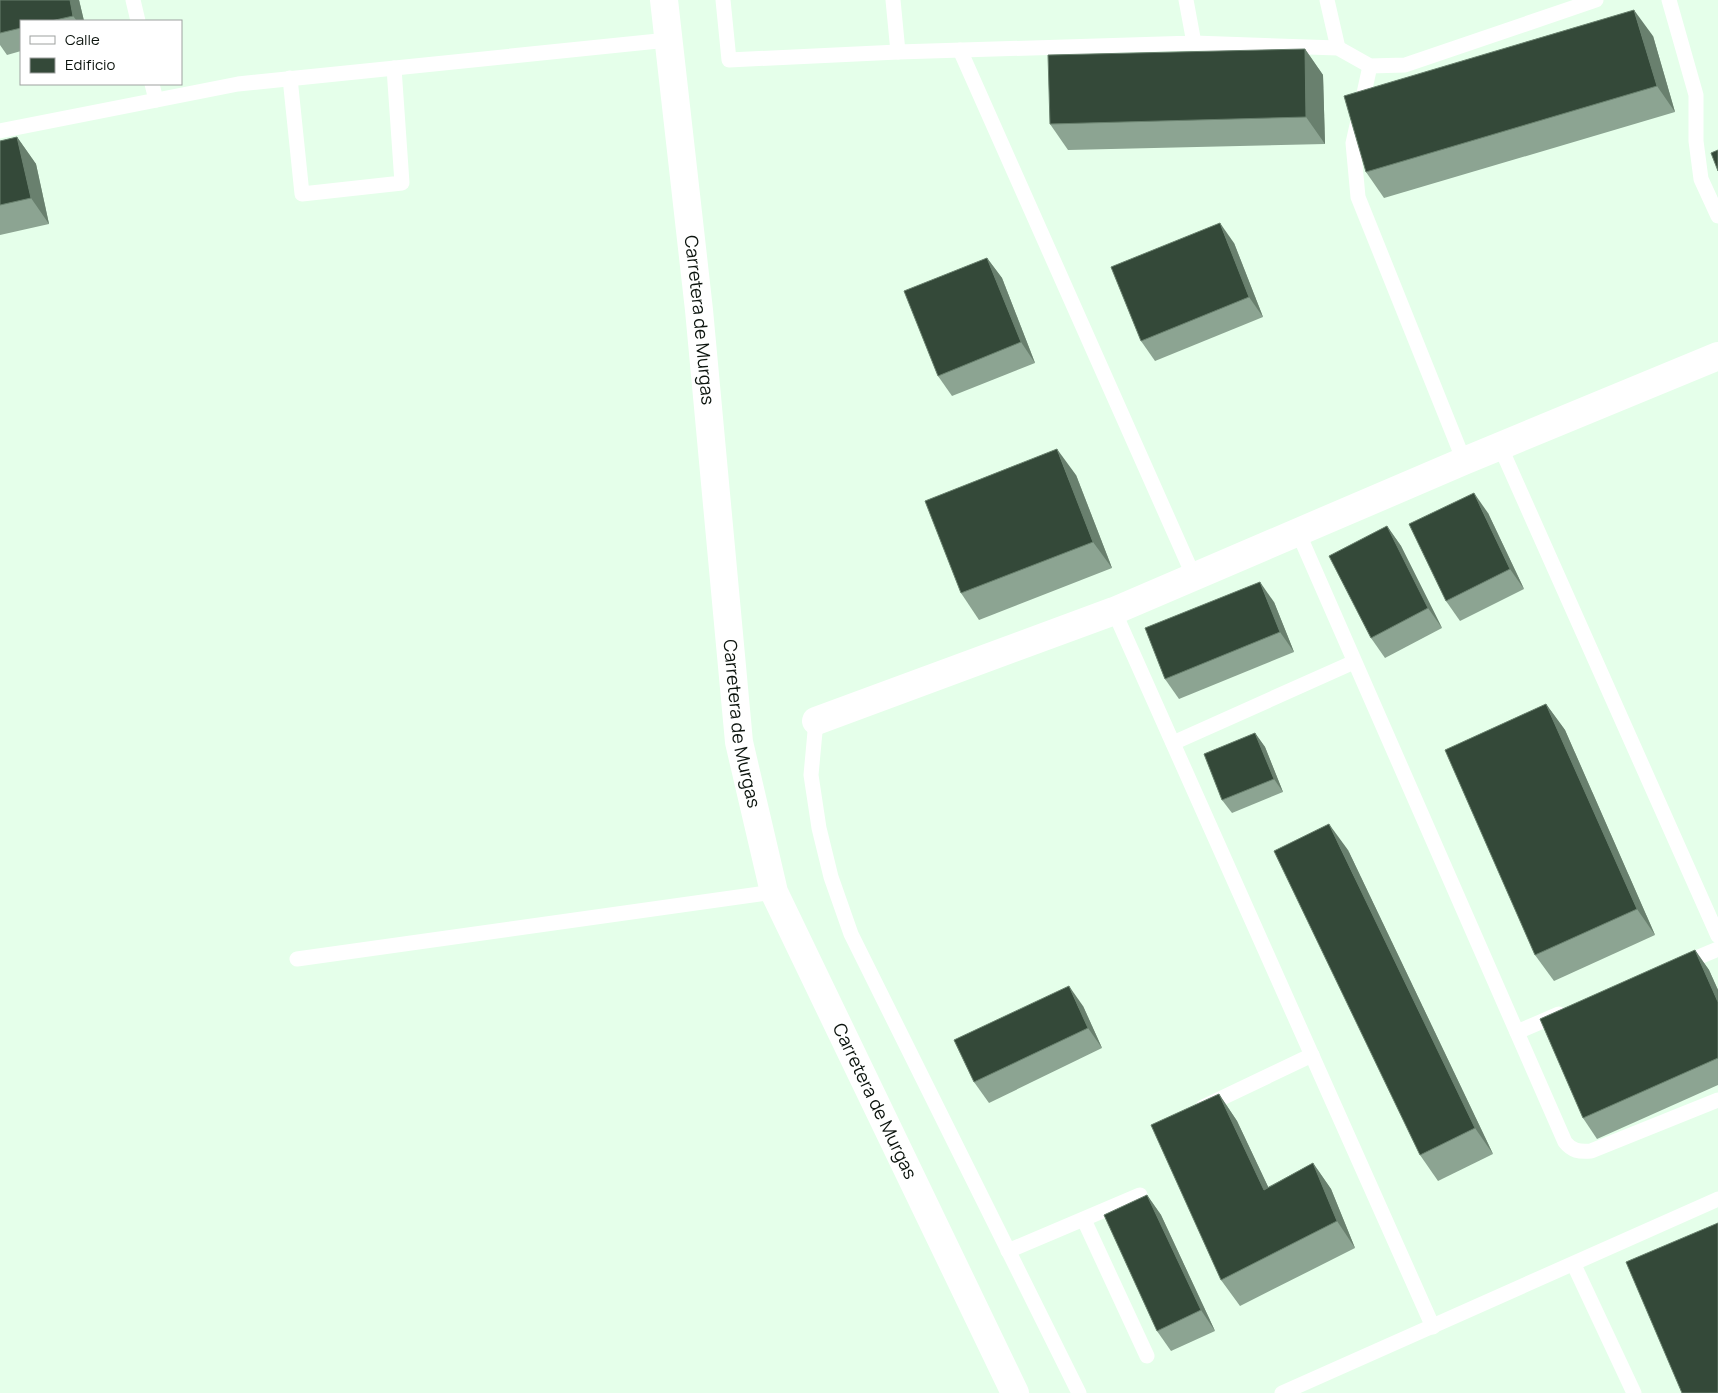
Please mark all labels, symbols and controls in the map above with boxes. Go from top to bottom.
legend [20,20,182,85]
text: Calle [65,29,100,50]
text: Edificio [65,54,116,75]
street label: Carretera de Murgas [680,234,721,406]
street label: Carretera de Murgas [719,638,767,810]
street label: Carretera de Murgas [828,1019,923,1183]

